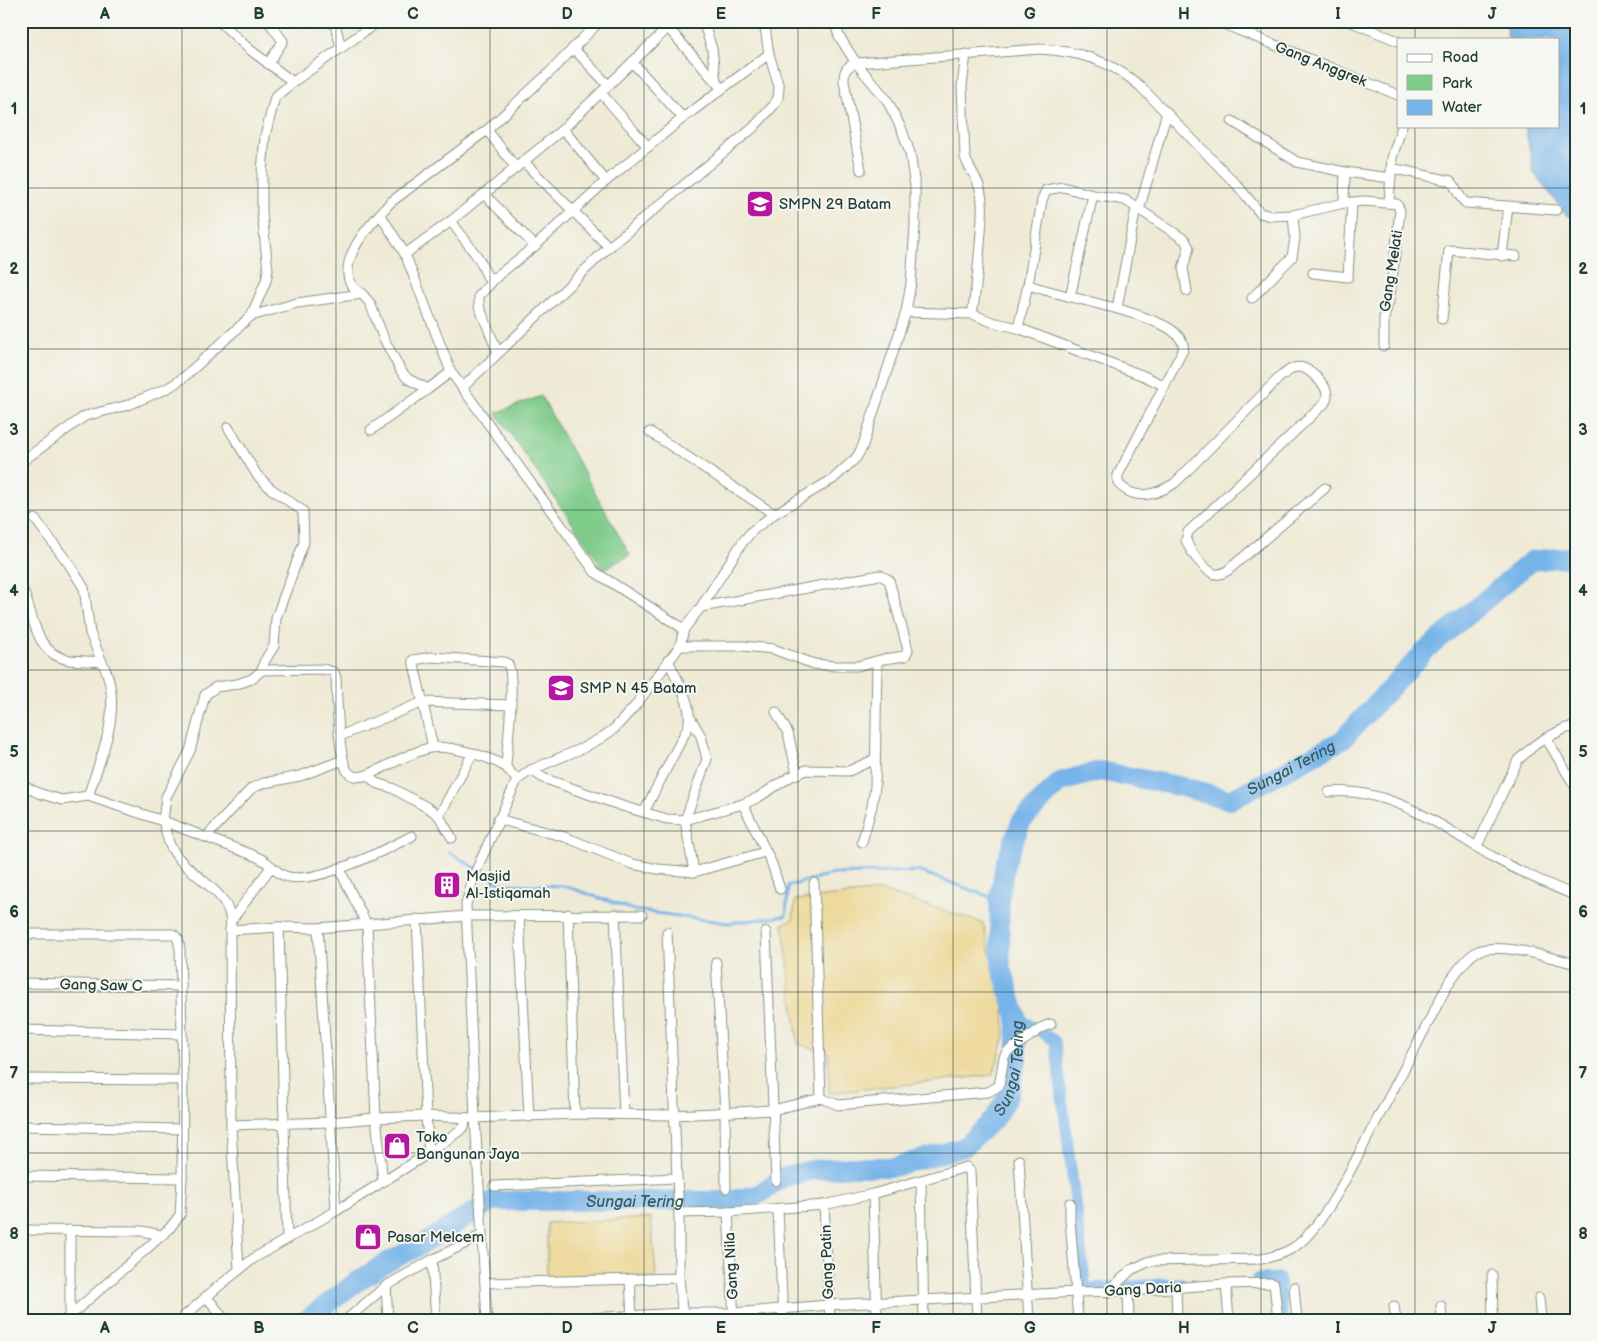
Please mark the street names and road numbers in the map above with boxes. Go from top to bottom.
street label: Gang Anggrek [1272,37,1370,92]
street label: Gang Melati [1376,229,1407,313]
street label: Gang Saw C [59,975,143,996]
street label: Gang Patin [817,1224,838,1300]
street label: Gang Nila [720,1232,743,1300]
street label: Gang Daria [1104,1278,1182,1301]

